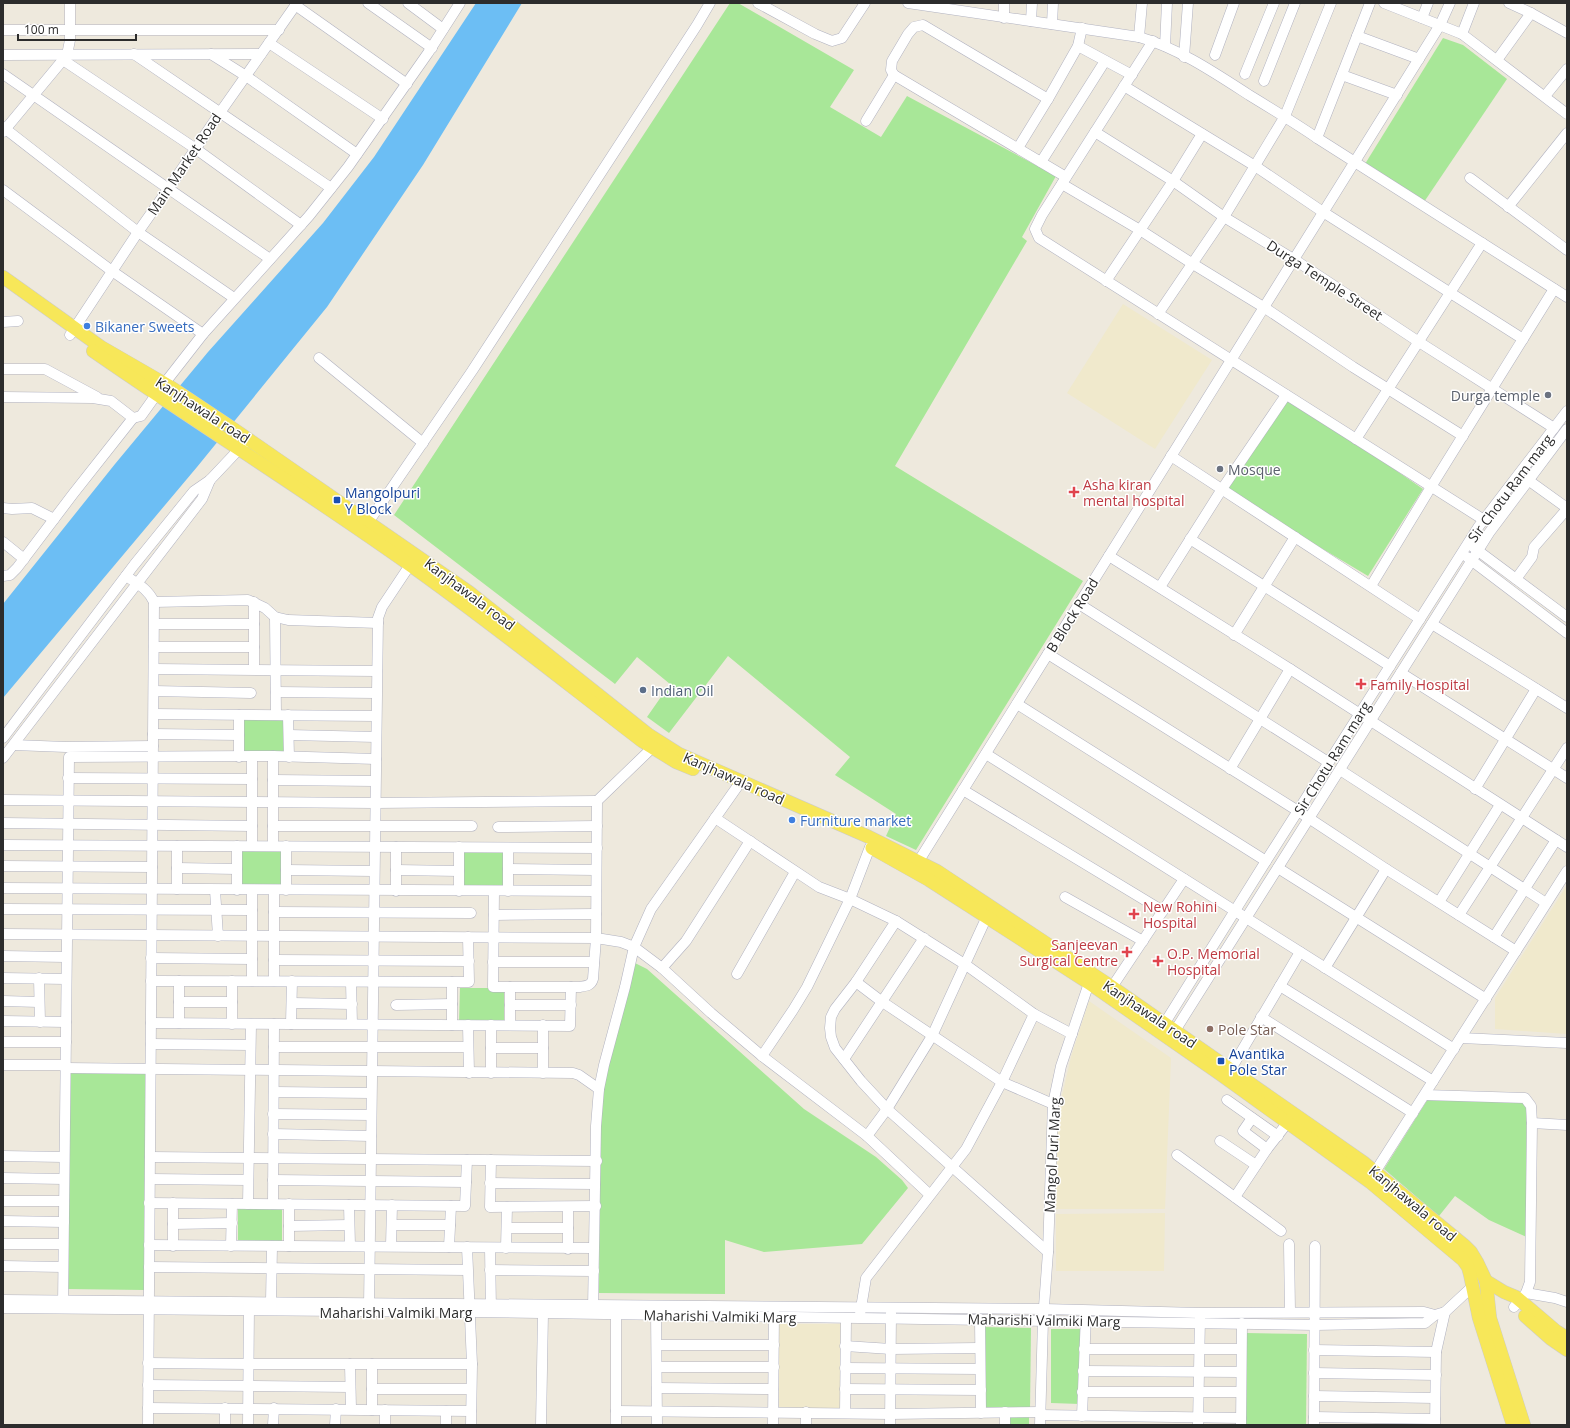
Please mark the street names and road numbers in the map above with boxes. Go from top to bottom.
street label: Main Market Road [143,109,225,219]
street label: Durga Temple Street [1263,235,1387,325]
street label: Kanjhawala road [152,372,254,448]
street label: Sir Chotu Ram marg [1463,430,1557,546]
street label: Kanjhawala road [421,554,519,634]
street label: B Block Road [1041,574,1103,656]
street label: Sir Chotu Ram marg [1289,697,1375,818]
street label: Kanjhawala road [680,747,788,809]
street label: Kanjhawala road [1100,976,1200,1052]
street label: Mangol Puri Marg [1039,1096,1065,1213]
street label: Kanjhawala road [1365,1161,1461,1245]
street label: Maharishi Valmiki Marg [320,1303,473,1322]
street label: Maharishi Valmiki Marg [643,1305,797,1327]
street label: Maharishi Valmiki Marg [967,1309,1121,1331]

